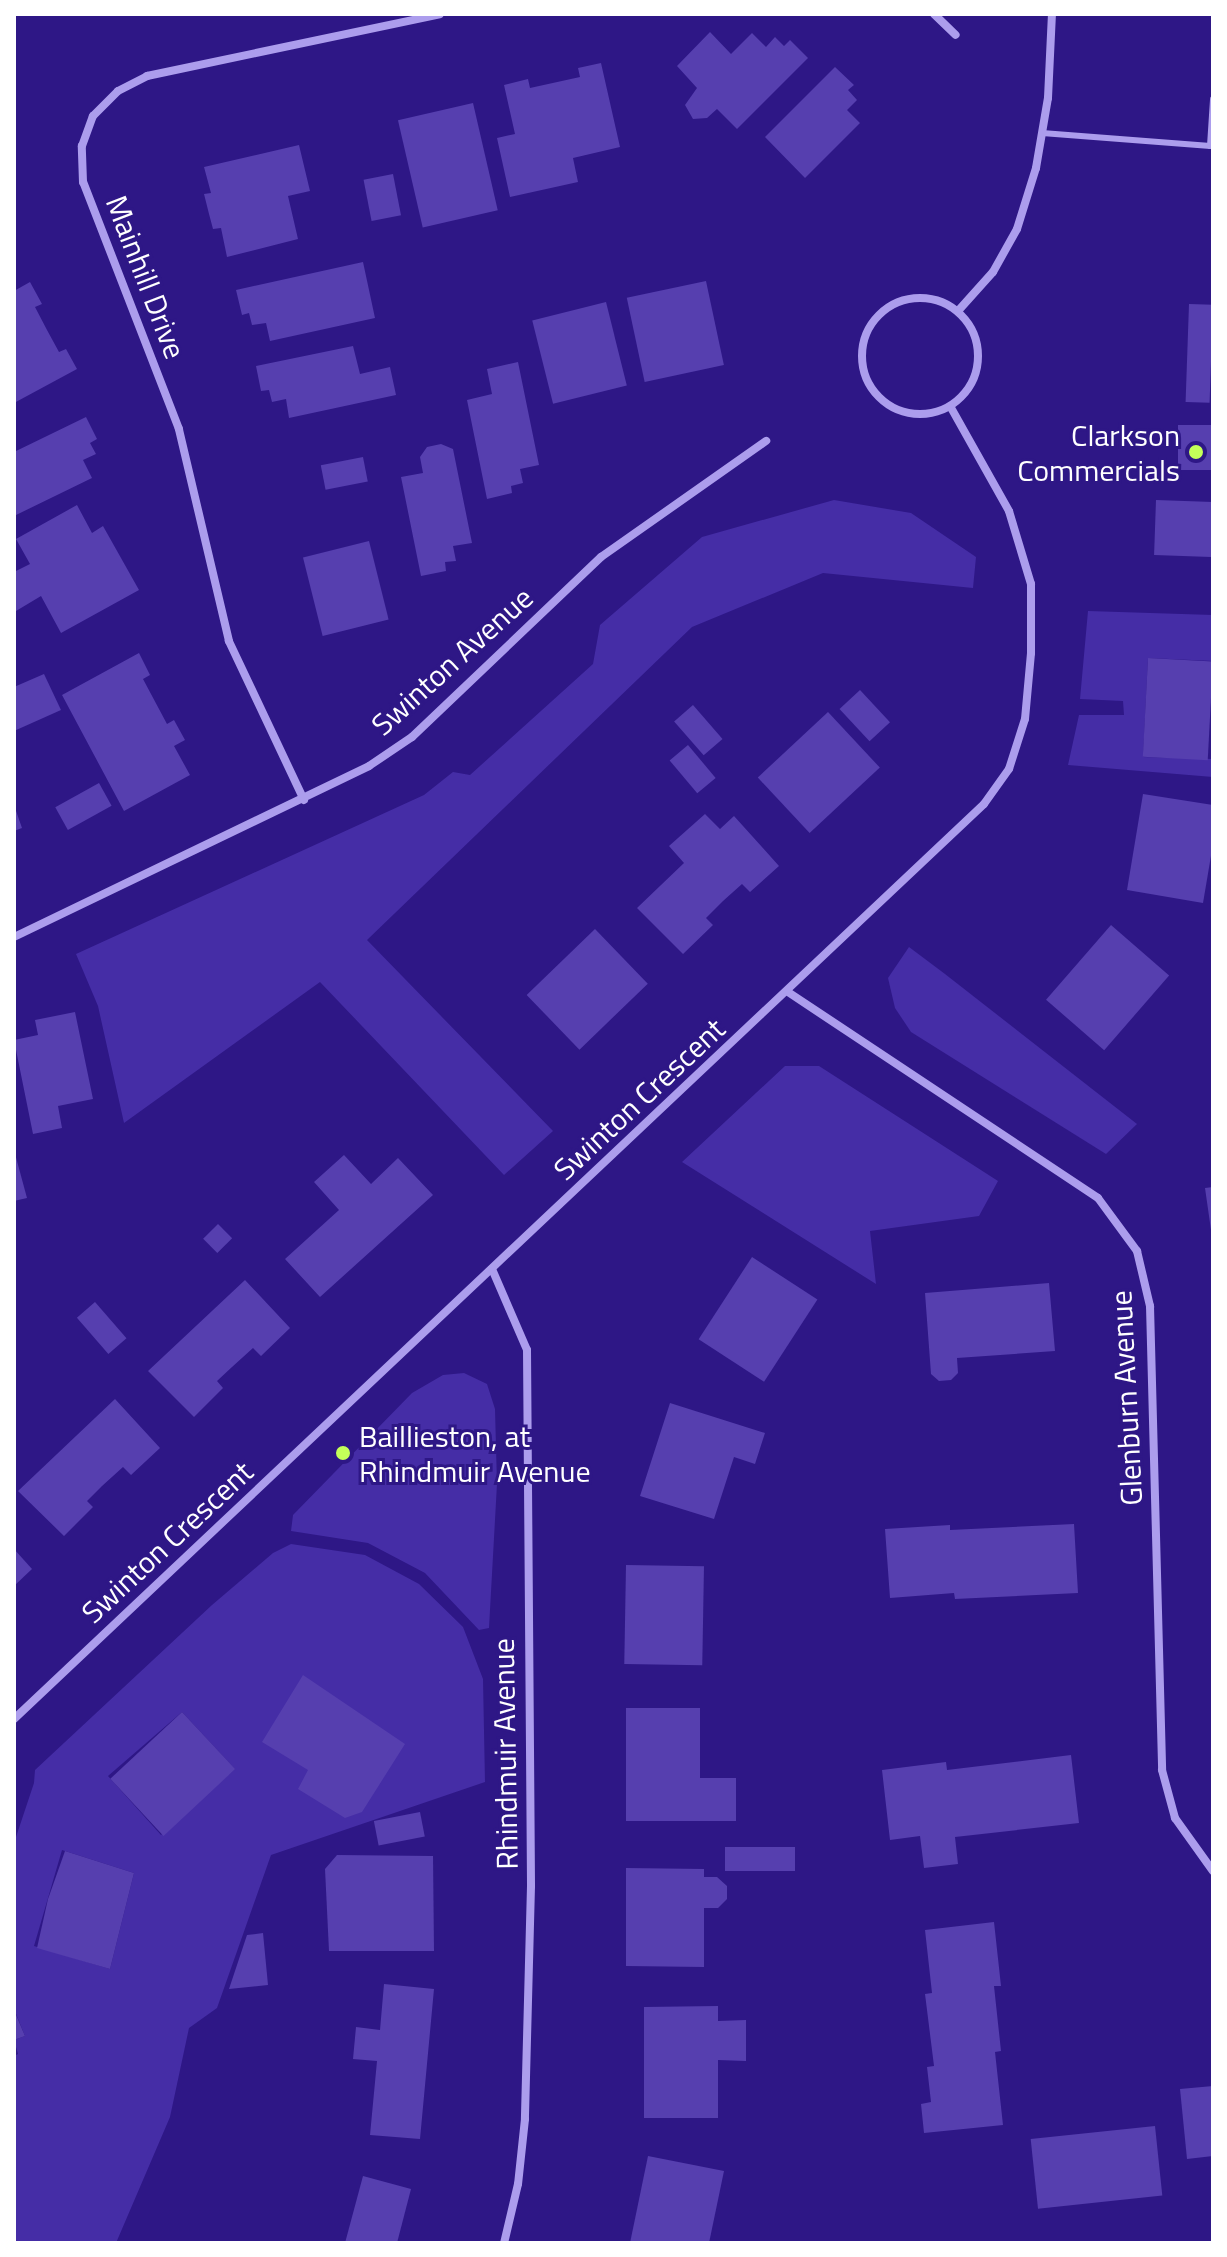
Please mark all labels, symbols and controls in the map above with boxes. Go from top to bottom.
street label: Mainhill Drive [98,190,194,364]
place label: Clarkson Commercials [1017,417,1180,488]
marker: Clarkson Commercials [1187,443,1205,461]
street label: Swinton Avenue [364,579,540,743]
street label: Swinton Crescent [546,1011,732,1187]
street label: Glenburn Avenue [1102,1290,1150,1506]
place label: Baillieston, at Rhindmuir Avenue [359,1418,591,1488]
marker: Baillieston, at Rhindmuir Avenue [334,1444,352,1462]
street label: Swinton Crescent [74,1454,260,1630]
street label: Rhindmuir Avenue [485,1638,525,1870]

